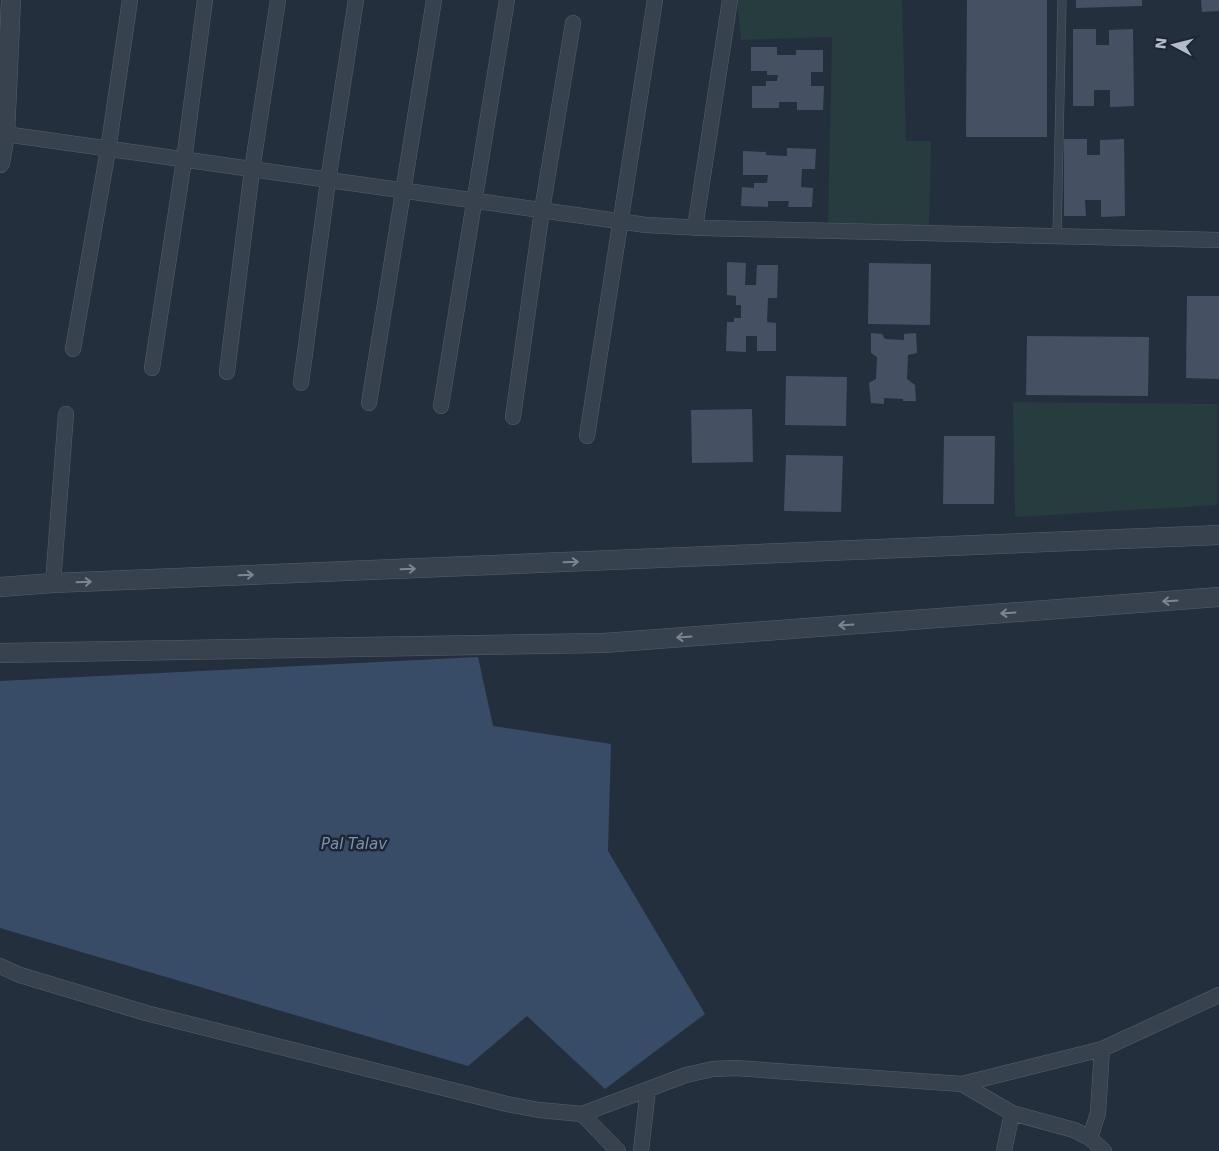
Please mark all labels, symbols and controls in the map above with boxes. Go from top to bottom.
north arrow [1149,20,1199,70]
text: N [1152,37,1170,50]
one-way arrow [562,557,578,567]
one-way arrow [400,564,416,573]
one-way arrow [238,571,254,580]
one-way arrow [75,577,91,587]
one-way arrow [1163,596,1179,605]
one-way arrow [1001,608,1017,618]
one-way arrow [839,620,855,630]
one-way arrow [677,633,693,642]
water label: Pal Talav [321,835,388,853]

